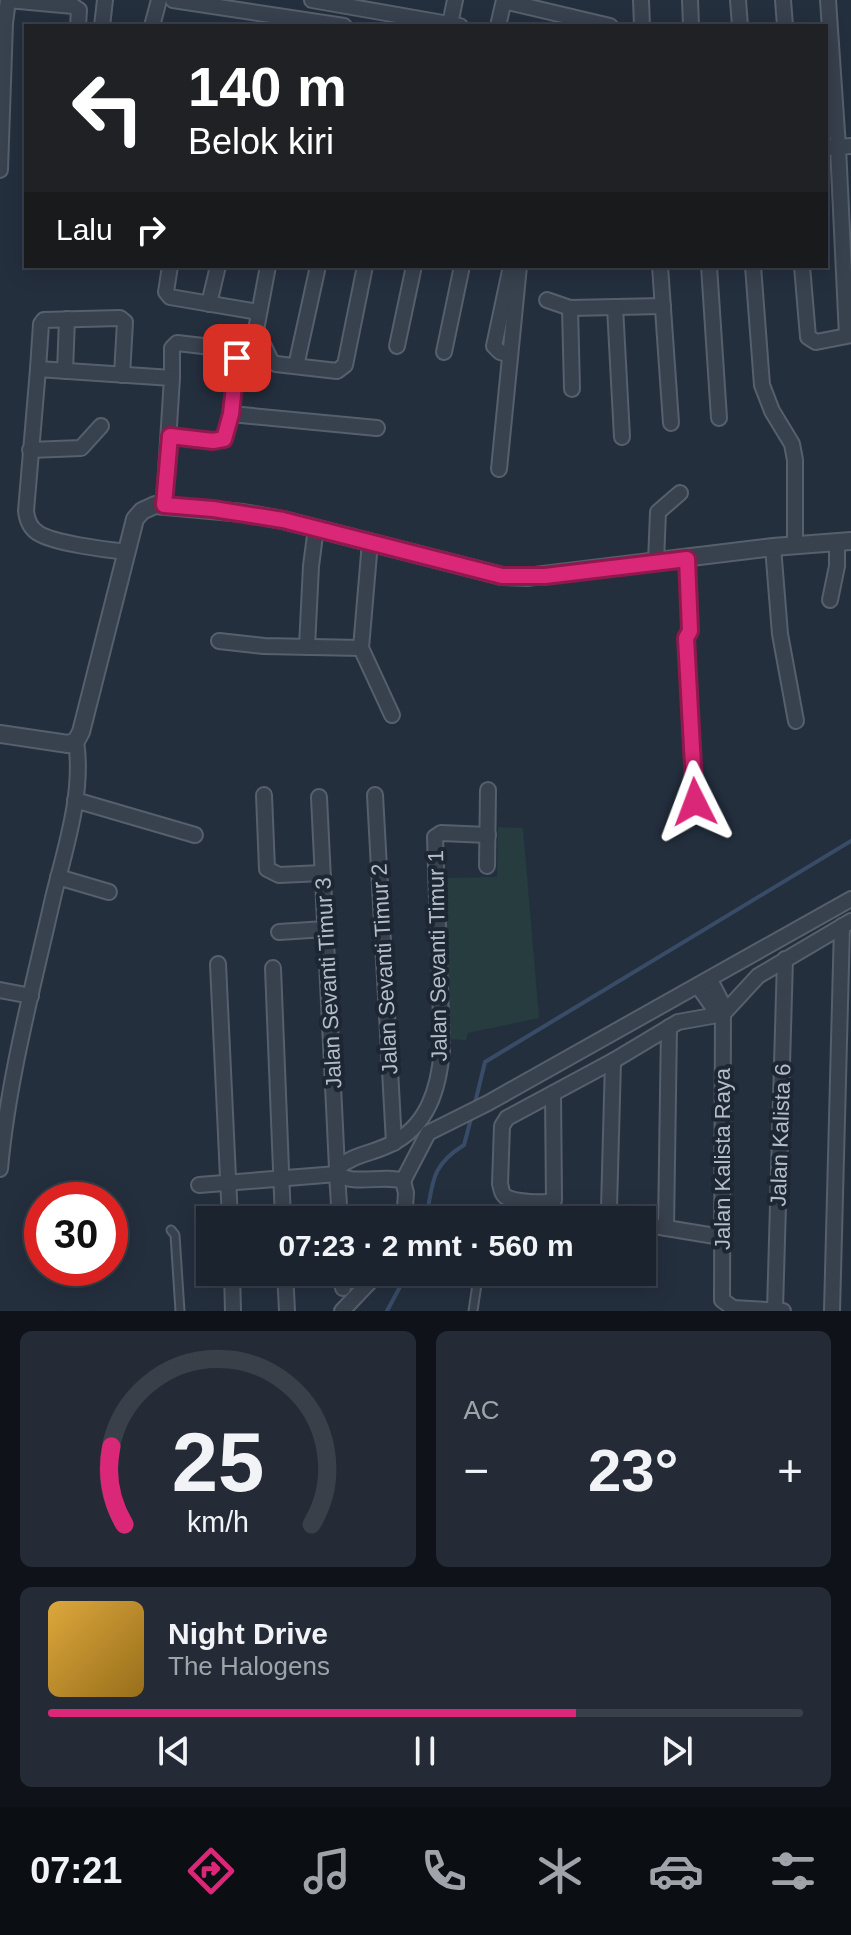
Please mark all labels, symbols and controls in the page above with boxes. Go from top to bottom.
text: 140 m [188,55,347,118]
icon: left [56,56,160,160]
text: Belok kiri [188,121,334,162]
icon: right [129,208,173,252]
text: Lalu [56,213,113,246]
pin [203,324,271,392]
icon: arrive [215,336,259,380]
position arrow [653,760,737,844]
street label: Jalan Sevanti Timur 1 [423,850,452,1062]
street label: Jalan Sevanti Timur 2 [366,863,403,1075]
street label: Jalan Sevanti Timur 3 [310,877,347,1089]
street label: Jalan Kalista 6 [766,1063,795,1207]
street label: Jalan Kalista Raya [710,1067,735,1250]
speed limit sign: 30 [24,1182,128,1286]
text: 07:23 · 2 mnt · 560 m [278,1229,574,1262]
text: AC [464,1395,500,1425]
text: 25 [171,1416,264,1509]
text: 23° [588,1437,679,1504]
text: − [464,1446,489,1495]
text: + [777,1446,803,1495]
text: km/h [187,1506,249,1538]
text: Night Drive [168,1617,328,1650]
text: The Halogens [168,1651,330,1681]
icon: previous [152,1729,196,1773]
icon: pause [403,1729,447,1773]
icon: next [655,1729,699,1773]
icon: directions [183,1843,239,1899]
icon: music [299,1843,355,1899]
icon: phone [416,1843,472,1899]
icon: climate [532,1843,588,1899]
icon: car [648,1843,704,1899]
icon: filters [765,1843,821,1899]
text: 07:21 [30,1850,122,1891]

